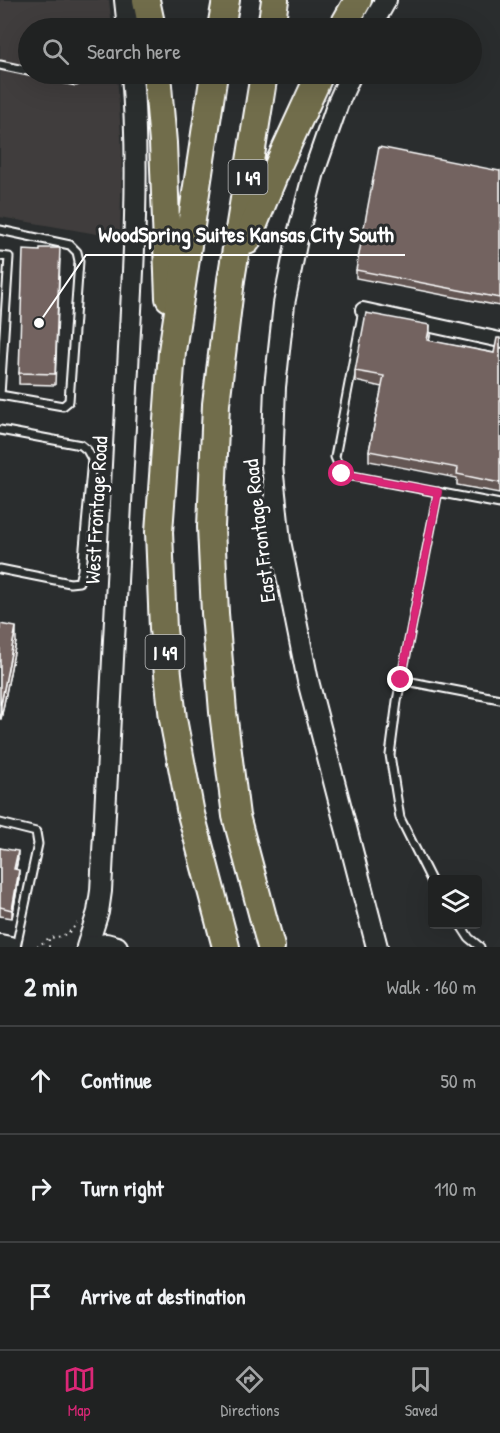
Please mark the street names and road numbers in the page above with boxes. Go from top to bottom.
road number: I 49 [228,160,268,194]
street label: West Frontage Road [78,435,114,585]
street label: East Frontage Road [236,458,282,604]
road number: I 49 [146,635,184,669]

